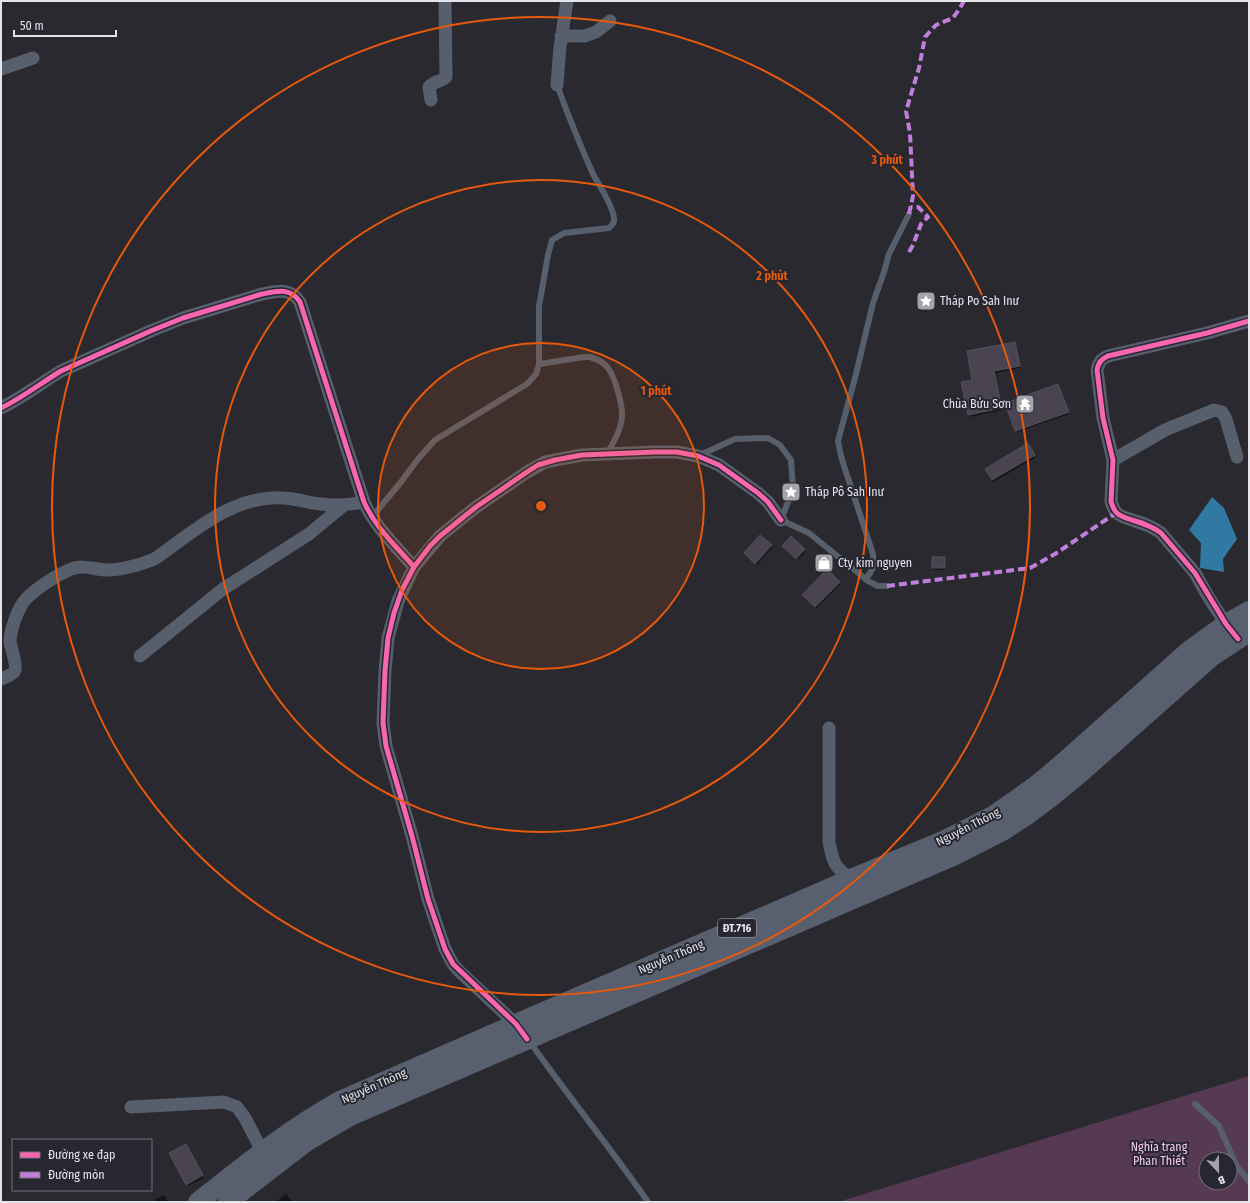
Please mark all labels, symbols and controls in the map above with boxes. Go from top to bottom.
scale bar [14,12,116,38]
text: 50 m [20,19,44,33]
text: 3 phút [870,153,903,167]
text: 2 phút [755,269,788,283]
place icon: Tháp Po Sah Inư [915,290,937,312]
place label: Tháp Po Sah Inư [940,294,1019,308]
text: 1 phút [641,384,672,398]
temple icon: Chùa Bửu Sơn [1014,393,1036,415]
place label: Chùa Bửu Sơn [943,397,1011,411]
place icon: Tháp Pô Sah Inư [780,481,802,503]
place label: Tháp Pô Sah Inư [805,485,884,499]
centre of rings [534,499,548,513]
shop icon: Cty kim nguyen [813,552,835,574]
place label: Cty kim nguyen [838,556,912,570]
street label: Nguyễn Thông [933,804,1003,849]
road number: ĐT.716 [718,919,756,937]
street label: Nguyễn Thông [636,936,706,977]
street label: Nguyễn Thông [339,1064,409,1107]
legend [12,1139,152,1191]
park label: Nghĩa trang Phan Thiết [1131,1140,1188,1168]
text: Đường xe đạp [48,1148,115,1162]
north arrow [1198,1151,1238,1191]
text: Đường mòn [48,1168,105,1182]
text: B [1216,1173,1227,1187]

